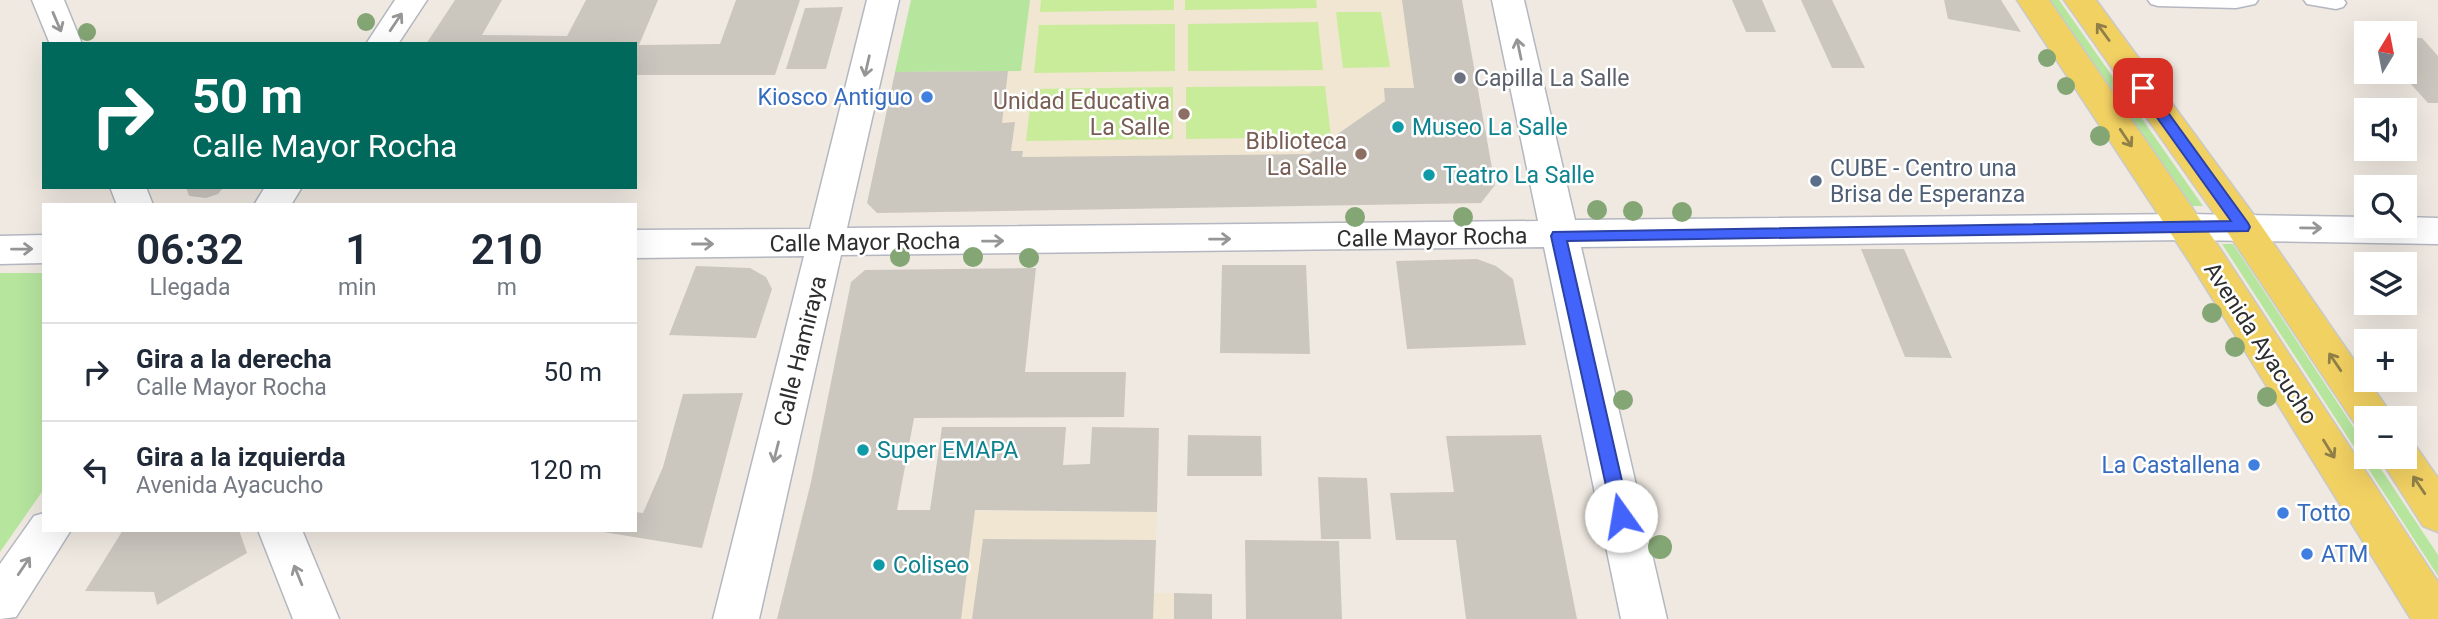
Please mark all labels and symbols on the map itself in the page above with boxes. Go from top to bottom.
one-way arrow [51,11,64,32]
one-way arrow [389,13,404,32]
north arrow [2354,21,2417,84]
one-way arrow [2096,23,2110,42]
one-way arrow [1511,38,1525,61]
one-way arrow [860,54,873,77]
pin [2113,58,2173,118]
place label: Capilla La Salle [1474,65,1630,92]
marker: Capilla La Salle [1452,70,1468,86]
place label: Kiosco Antiguo [758,84,913,111]
place label: Unidad Educativa La Salle [993,88,1170,141]
marker: Kiosco Antiguo [919,89,935,105]
marker: Unidad Educativa La Salle [1176,106,1192,122]
place label: Museo La Salle [1412,114,1568,141]
marker: Museo La Salle [1390,119,1406,135]
place label: Biblioteca La Salle [1246,128,1347,181]
one-way arrow [2119,128,2133,147]
marker: Biblioteca La Salle [1353,146,1369,162]
place label: CUBE - Centro una Brisa de Esperanza [1830,155,2025,208]
place label: Teatro La Salle [1443,162,1594,189]
marker: Teatro La Salle [1421,167,1437,183]
marker: CUBE - Centro una Brisa de Esperanza [1808,173,1824,189]
one-way arrow [2299,221,2322,235]
street label: Calle Mayor Rocha [1336,222,1528,253]
street label: Calle Mayor Rocha [769,227,961,258]
one-way arrow [1208,232,1231,246]
one-way arrow [981,234,1004,248]
one-way arrow [692,237,715,251]
one-way arrow [10,242,33,256]
street label: Avenida Ayacucho [2198,257,2323,429]
street label: Calle Hamiraya [769,273,832,429]
one-way arrow [2328,353,2342,372]
place label: Super EMAPA [877,437,1018,464]
one-way arrow [2322,439,2336,459]
one-way arrow [769,440,782,463]
marker: Super EMAPA [855,442,871,458]
place label: La Castallena [2101,452,2240,479]
marker: La Castallena [2246,457,2262,473]
one-way arrow [2412,476,2426,495]
position arrow [1584,479,1658,553]
place label: Totto [2297,500,2351,527]
marker: Totto [2275,505,2291,521]
place label: ATM [2321,541,2368,568]
marker: ATM [2299,546,2315,562]
place label: Coliseo [893,552,969,579]
one-way arrow [17,557,31,576]
marker: Coliseo [871,557,887,573]
one-way arrow [290,564,303,586]

